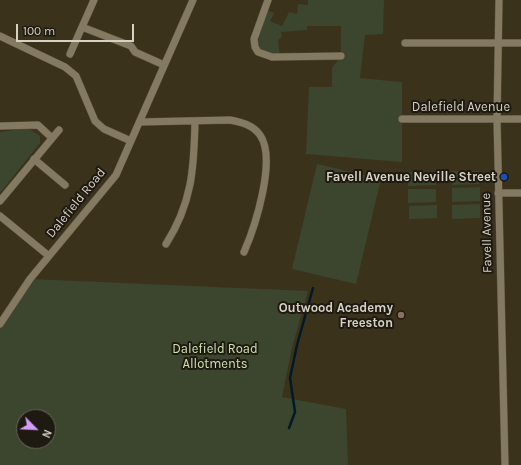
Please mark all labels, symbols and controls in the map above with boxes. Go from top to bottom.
scale bar [18,16,136,42]
text: 100 m [23,24,55,38]
street label: Dalefield Avenue [412,99,510,115]
street label: Dalefield Road [43,165,109,241]
place label: Favell Avenue Neville Street [326,169,496,185]
marker: Favell Avenue Neville Street [499,172,509,182]
street label: Favell Avenue [479,193,495,273]
place label: Outwood Academy Freeston [279,300,393,331]
marker: Outwood Academy Freeston [396,310,406,320]
park label: Dalefield Road Allotments [172,341,258,372]
north arrow [16,409,56,449]
text: N [39,427,54,440]

